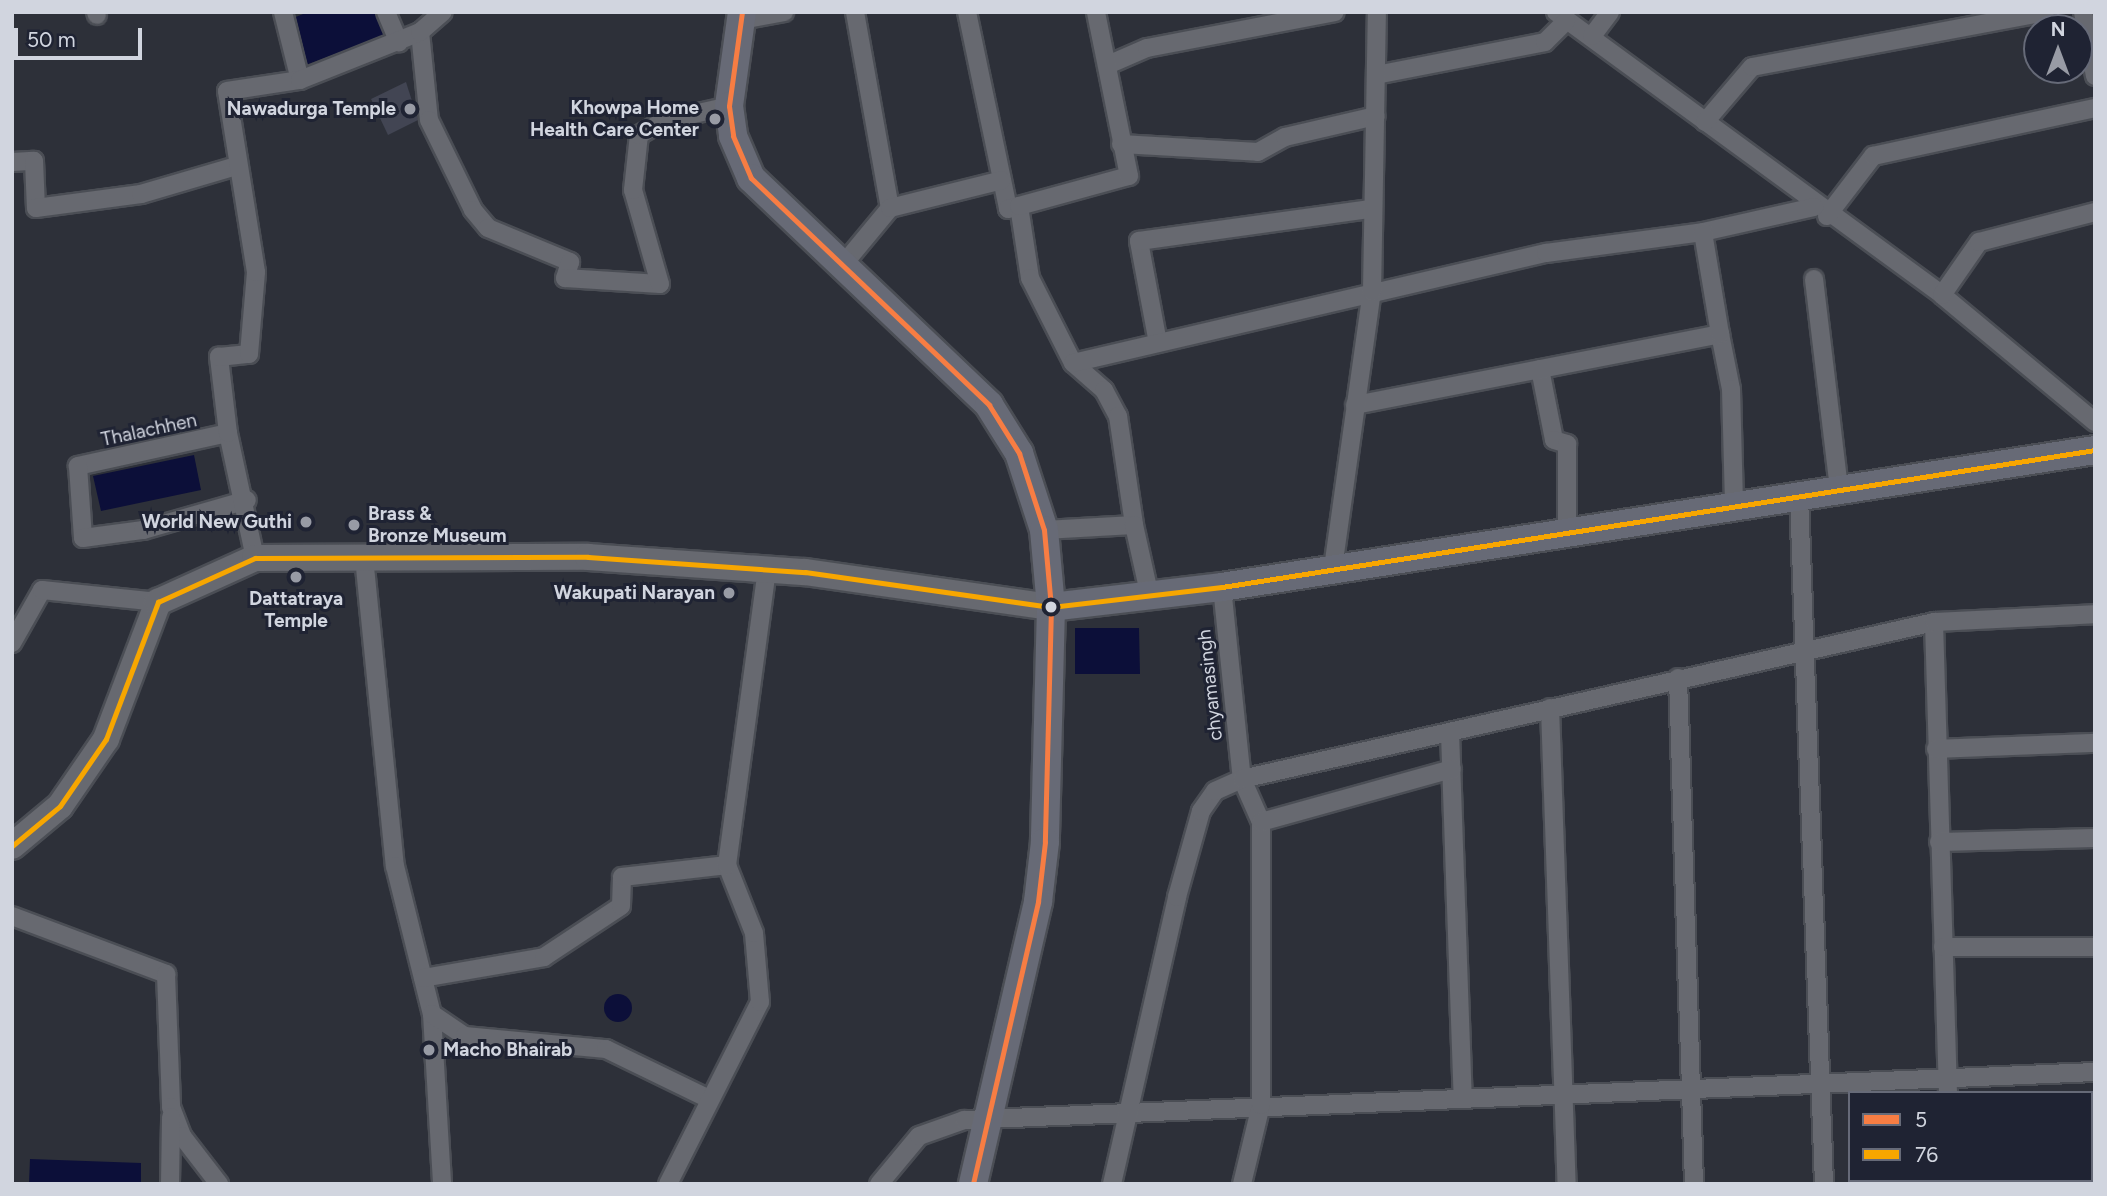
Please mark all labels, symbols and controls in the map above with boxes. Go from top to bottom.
scale bar [18,14,145,58]
north arrow [2023,14,2093,84]
text: N [2051,18,2065,41]
text: 50 m [27,27,76,52]
place label: Khowpa Home Health Care Center [530,97,699,141]
place label: Nawadurga Temple [227,98,396,120]
marker: Nawadurga Temple [402,101,418,117]
marker: Khowpa Home Health Care Center [705,109,725,129]
street label: Thalachhen [99,409,199,451]
place label: Brass & Bronze Museum [368,503,507,547]
place label: World New Guthi [142,511,292,533]
marker: World New Guthi [298,514,314,530]
marker: Brass & Bronze Museum [346,517,362,533]
marker: Dattatraya Temple [288,569,304,585]
place label: Wakupati Narayan [554,582,715,604]
marker: Wakupati Narayan [721,585,737,601]
place label: Dattatraya Temple [249,588,343,632]
unlabelled marker [1044,600,1058,614]
street label: chyamasingh [1193,628,1227,742]
place label: Macho Bhairab [443,1039,572,1061]
marker: Macho Bhairab [421,1042,437,1058]
legend [1848,1091,2093,1182]
text: 5 [1915,1107,1927,1132]
text: 76 [1915,1142,1938,1167]

